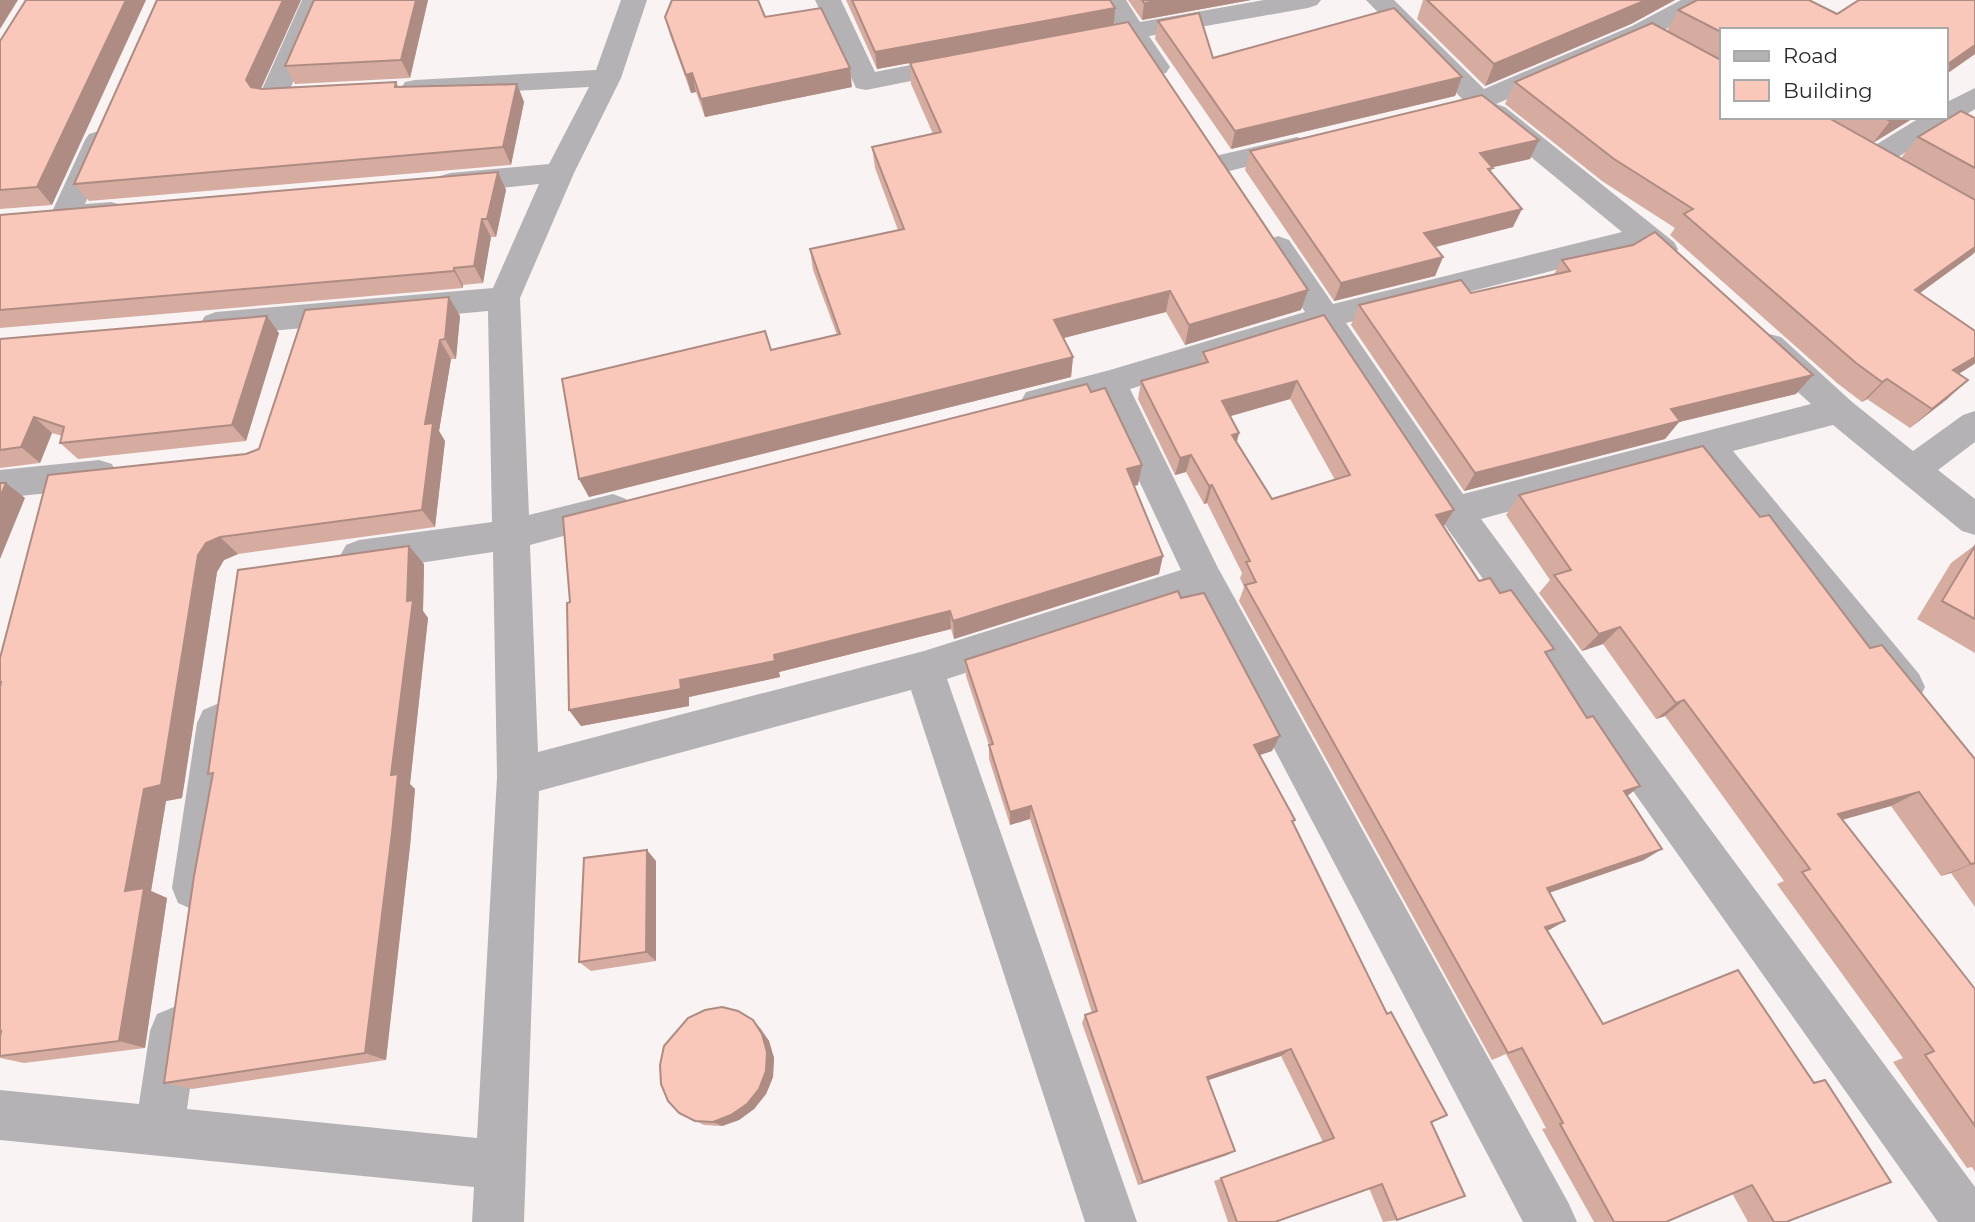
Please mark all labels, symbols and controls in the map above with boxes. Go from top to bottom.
legend [1720,28,1947,119]
text: Road [1783,43,1838,68]
text: Building [1783,78,1873,103]

